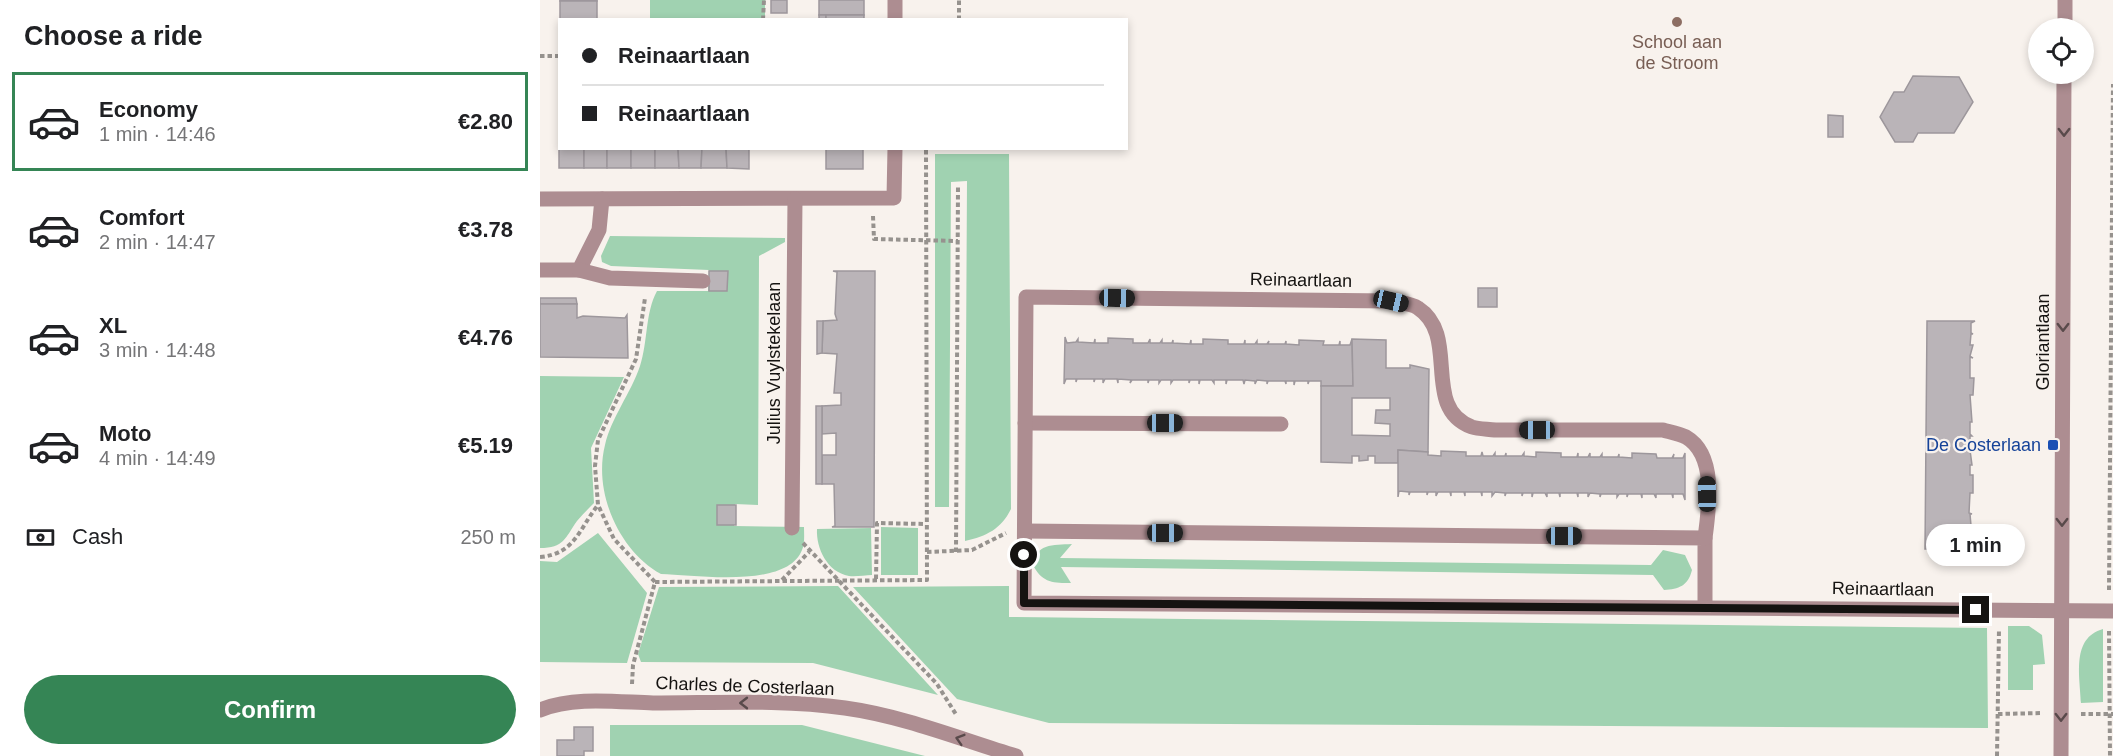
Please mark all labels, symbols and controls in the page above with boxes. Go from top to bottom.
marker: School aan de Stroom [1670,15,1684,29]
map controls [2028,18,2094,84]
button: locate [2028,18,2094,84]
text: Choose a ride [24,21,203,51]
place label: School aan de Stroom [1632,32,1722,73]
text: Reinaartlaan [618,43,750,68]
icon: car [27,95,81,149]
text: Economy [99,97,198,122]
text: Reinaartlaan [618,101,750,126]
text: €2.80 [458,109,513,134]
text: 1 min · 14:46 [99,123,216,145]
one-way arrow [2058,127,2070,136]
icon: car [27,203,81,257]
text: Comfort [99,205,185,230]
text: €3.78 [458,217,513,242]
text: 2 min · 14:47 [99,231,216,253]
street label: Reinaartlaan [1250,269,1352,291]
street label: Julius Vuylstekelaan [764,282,784,444]
car [1371,288,1411,314]
car [1099,289,1135,307]
street label: Gloriantlaan [2033,293,2053,391]
icon: car [27,311,81,365]
text: XL [99,313,127,338]
one-way arrow [2057,322,2069,331]
text: €4.76 [458,325,513,350]
text: 3 min · 14:48 [99,339,216,361]
car [1147,414,1183,432]
icon: car [27,419,81,473]
text: Moto [99,421,152,446]
car [1519,421,1555,439]
text: €5.19 [458,433,513,458]
place label: De Costerlaan [1926,435,2041,455]
marker: De Costerlaan [2046,438,2060,452]
text: 4 min · 14:49 [99,447,216,469]
car [1698,476,1716,512]
one-way arrow [2056,517,2068,526]
icon: cash [24,521,57,554]
callout: 1 min [1926,523,2026,565]
text: Cash [72,524,123,549]
car [1147,524,1183,542]
text: 250 m [460,526,516,548]
car [1546,527,1582,545]
text: 1 min [1949,534,2002,556]
route start [1010,541,1037,568]
street label: Reinaartlaan [1832,578,1934,600]
route end [1962,596,1989,623]
street label: Charles de Costerlaan [655,673,835,699]
button: Confirm [24,675,516,744]
one-way arrow [739,697,748,709]
one-way arrow [2055,712,2067,721]
one-way arrow [955,734,966,746]

